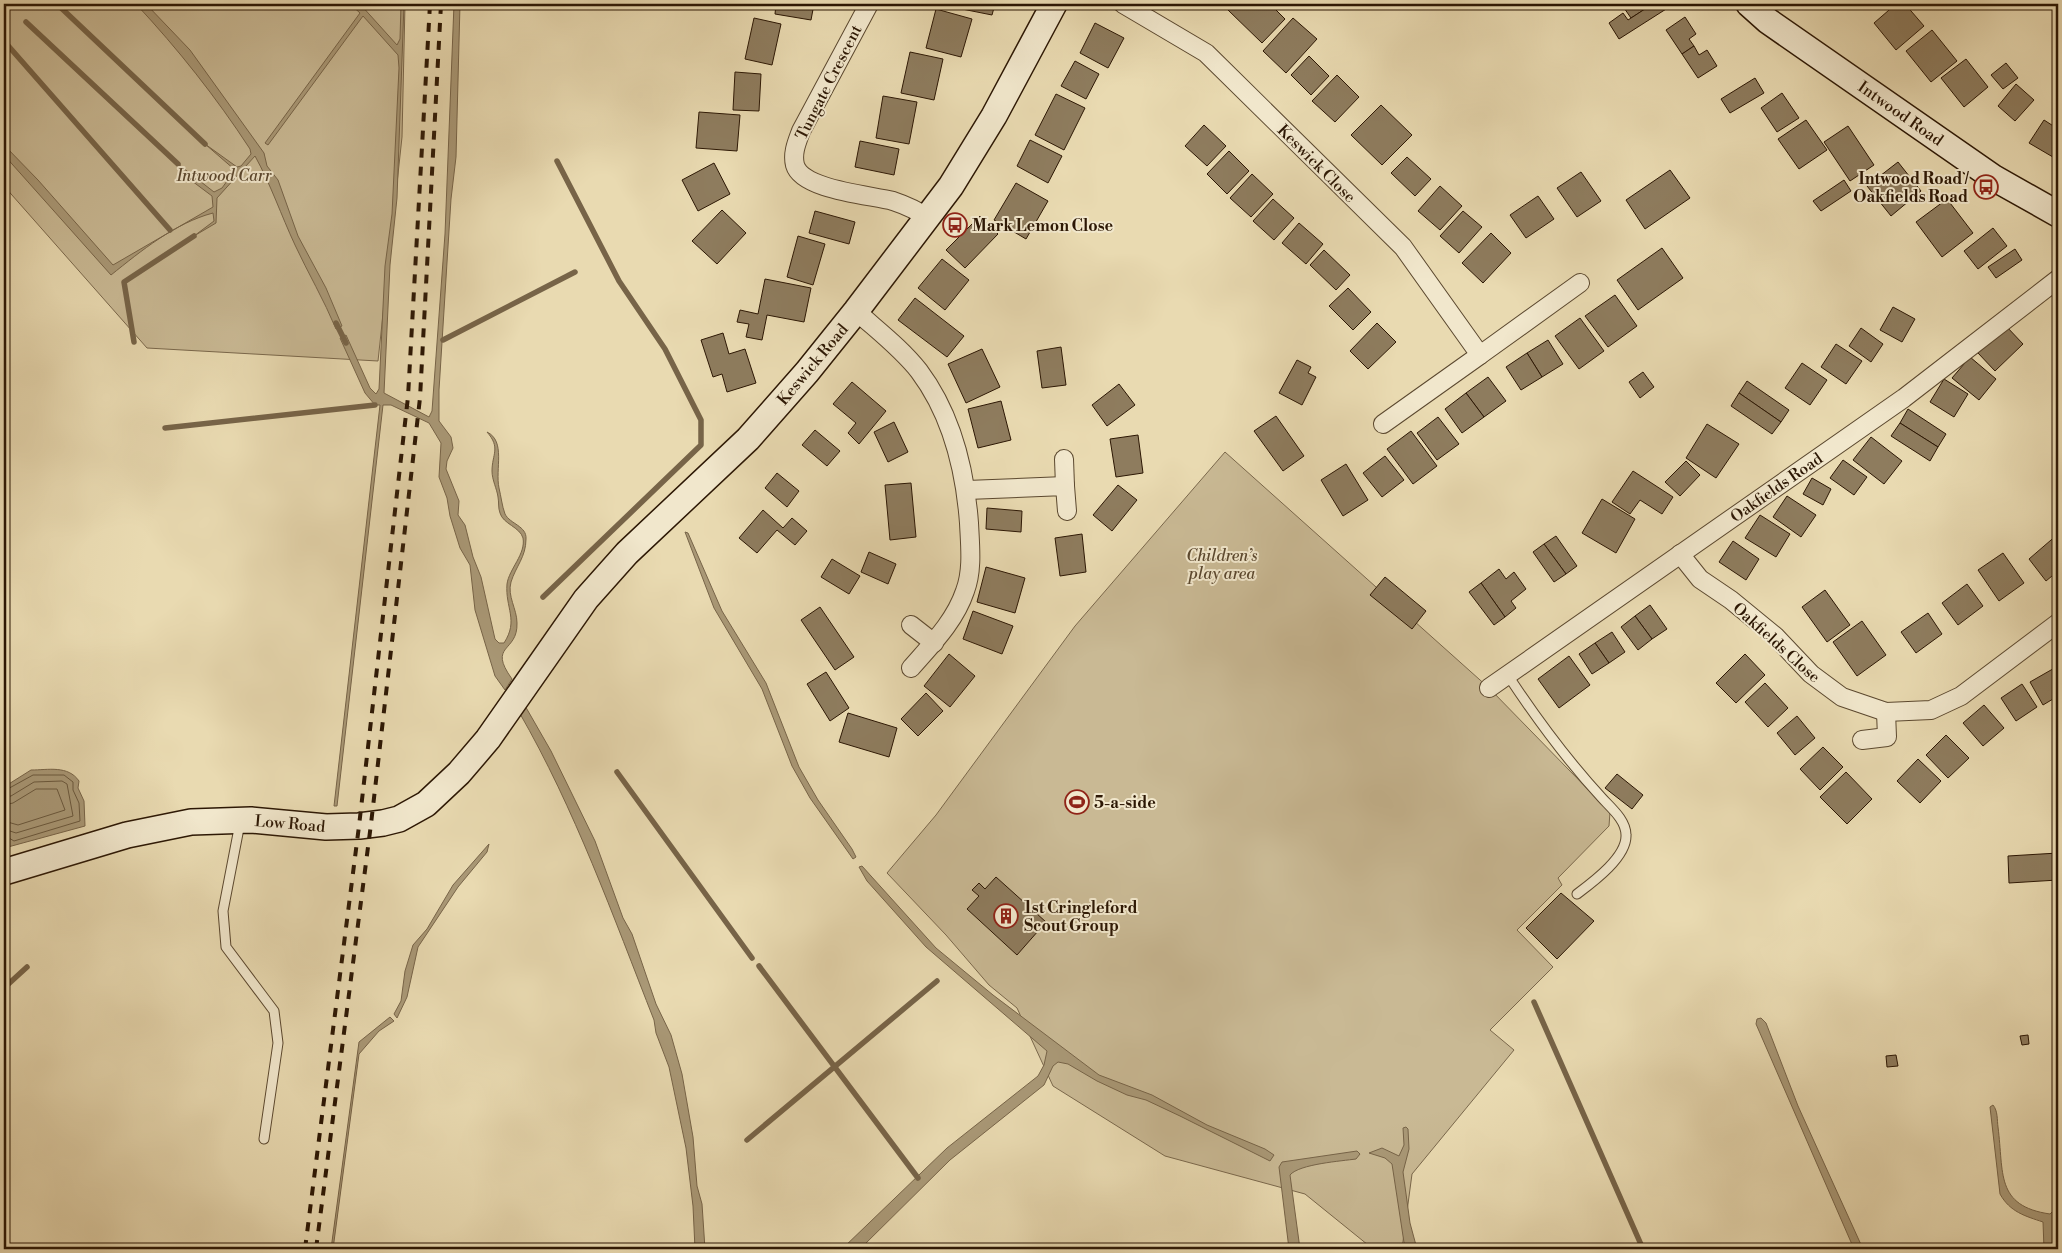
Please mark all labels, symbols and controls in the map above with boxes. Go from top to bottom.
street label: Tungate Crescent [791,21,867,143]
street label: Intwood Road [1854,77,1947,151]
street label: Keswick Close [1273,120,1360,207]
park label: Intwood Carr [176,166,273,186]
place label: Intwood Road / Oakfields Road [1853,169,1969,207]
bus stop icon: Intwood Road / Oakfields Road [1973,174,1999,200]
bus stop icon: Mark Lemon Close [942,212,968,238]
place label: Mark Lemon Close [972,216,1113,236]
street label: Keswick Road [773,320,853,409]
street label: Oakfields Road [1727,449,1827,527]
park label: Children’s play area [1186,546,1258,584]
street label: Oakfields Close [1728,598,1824,687]
sports icon: 5-a-side [1064,789,1090,815]
place label: 5-a-side [1094,793,1156,813]
street label: Low Road [254,811,326,837]
place label: 1st Cringleford Scout Group [1024,898,1137,936]
building icon: 1st Cringleford Scout Group [993,903,1019,929]

